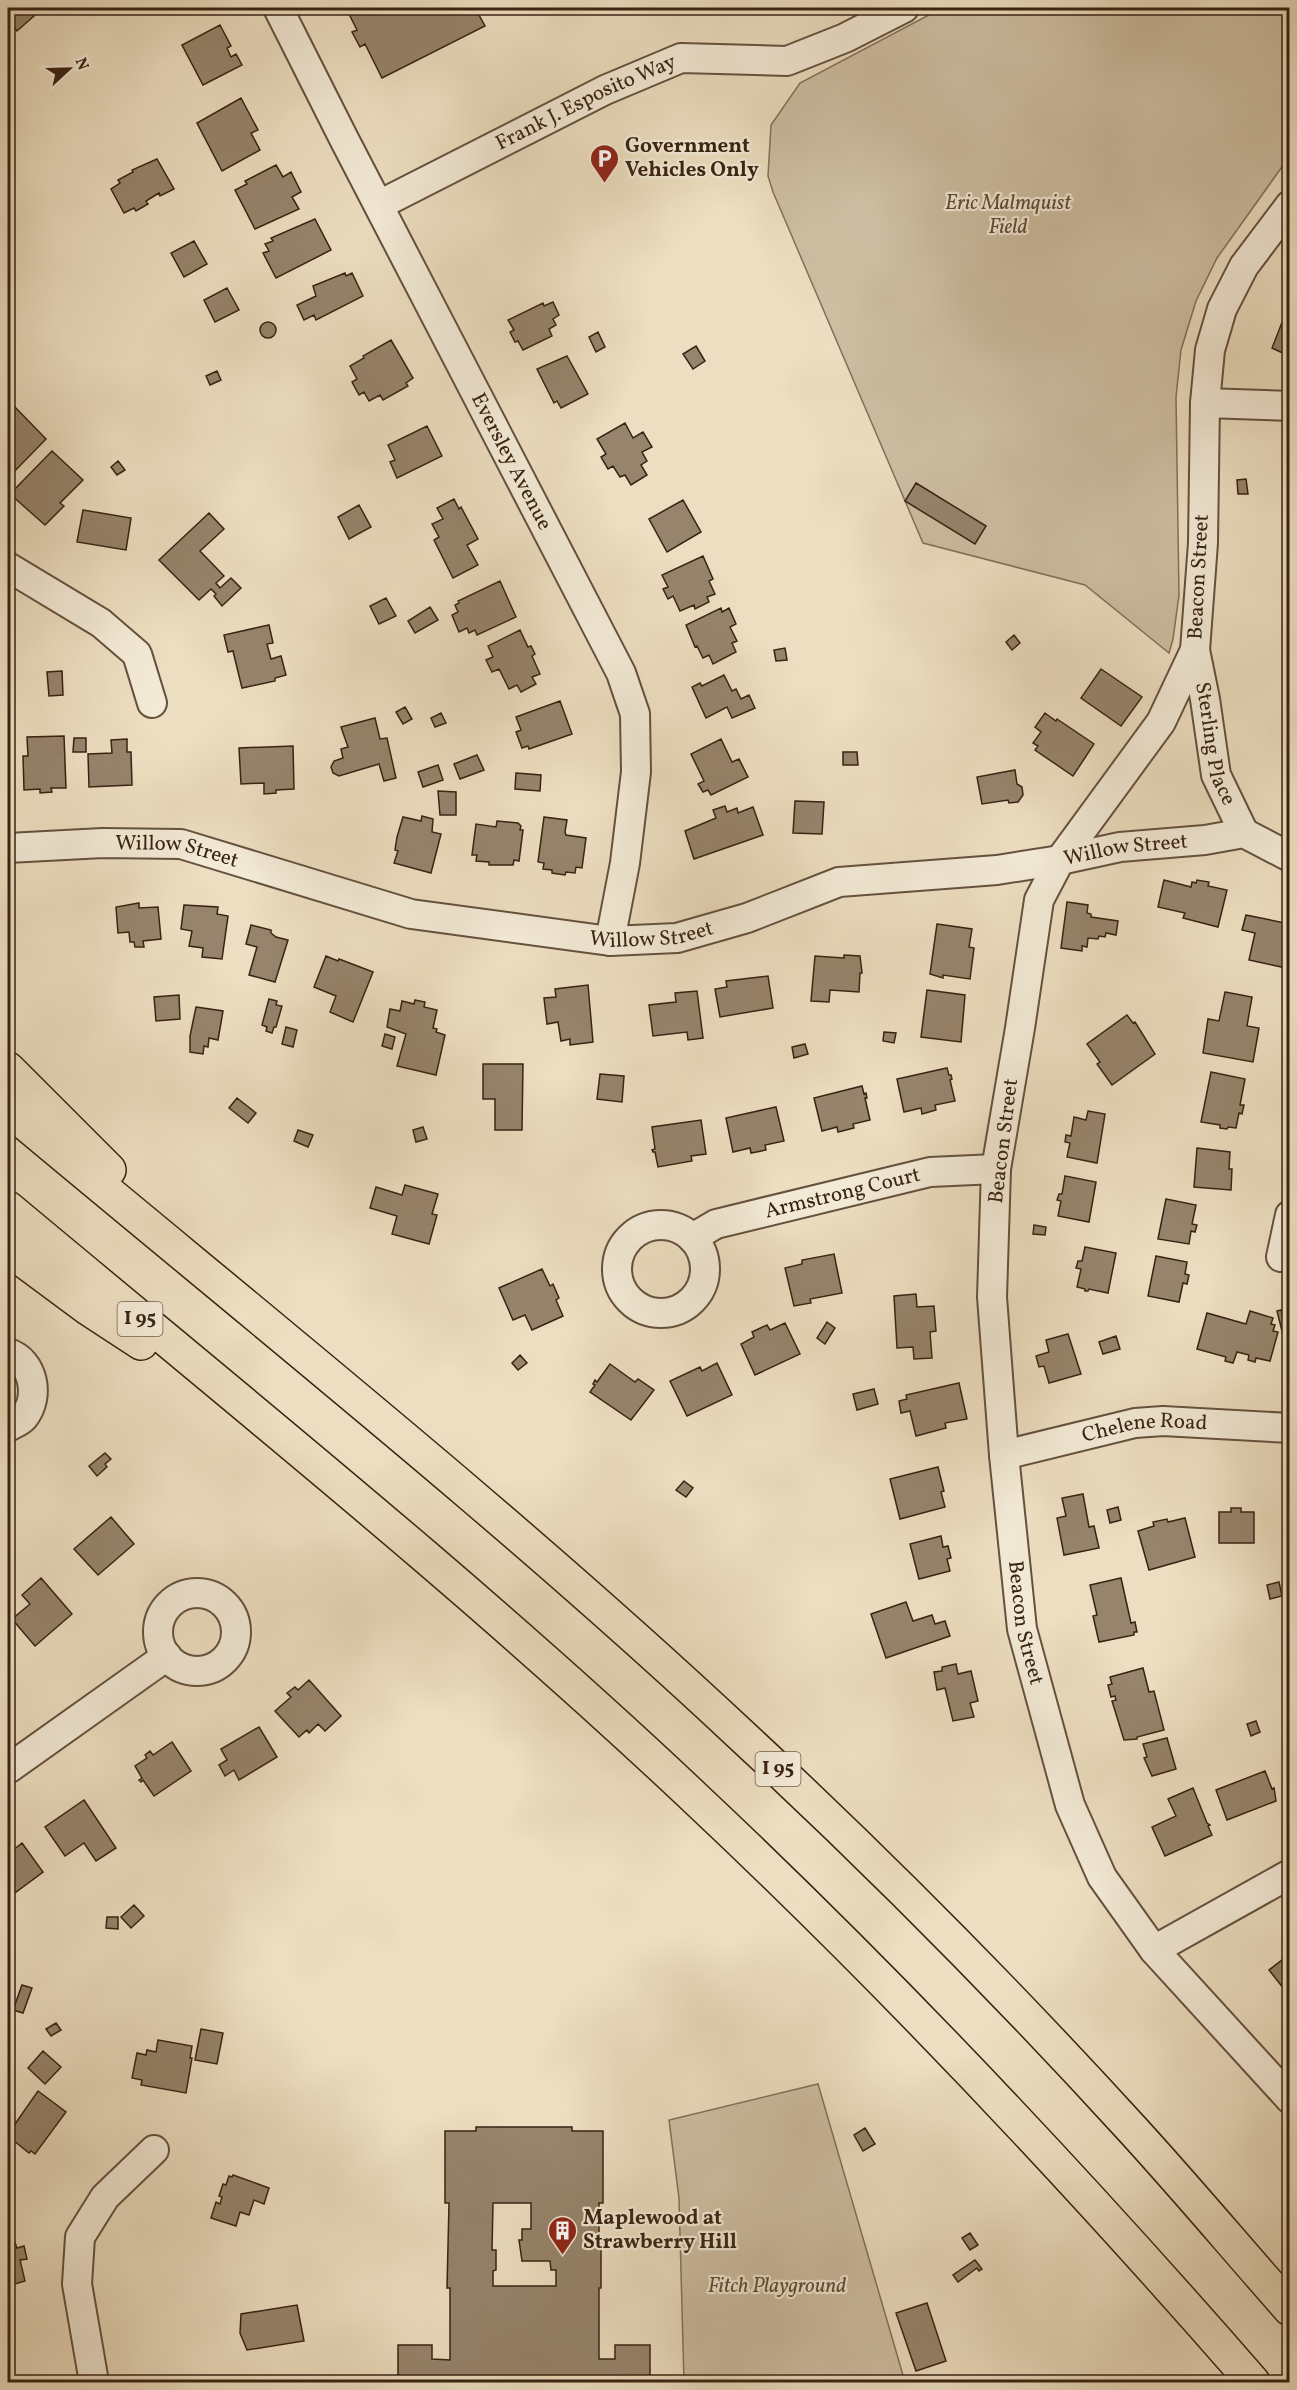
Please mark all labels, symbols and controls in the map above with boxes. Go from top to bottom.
north arrow [39,39,99,99]
street label: Frank J. Esposito Way [491,47,681,158]
text: N [69,55,94,74]
place label: Government Vehicles Only [625,132,759,185]
parking icon: Government Vehicles Only [588,142,620,184]
park label: Eric Malmquist Field [945,189,1072,242]
street label: Eversley Avenue [464,388,559,535]
street label: Beacon Street [1181,513,1217,641]
street label: Sterling Place [1187,679,1243,810]
street label: Willow Street [1061,827,1189,873]
street label: Willow Street [115,829,242,875]
street label: Willow Street [587,914,717,956]
street label: Beacon Street [982,1077,1026,1205]
street label: Armstrong Court [762,1160,923,1226]
road number: I 95 [118,1302,162,1336]
street label: Chelene Road [1079,1406,1208,1450]
street label: Beacon Street [1001,1559,1051,1688]
road number: I 95 [756,1752,800,1786]
place label: Maplewood at Strawberry Hill [583,2204,737,2257]
building icon: Maplewood at Strawberry Hill [546,2214,578,2256]
park label: Fitch Playground [708,2272,846,2301]

